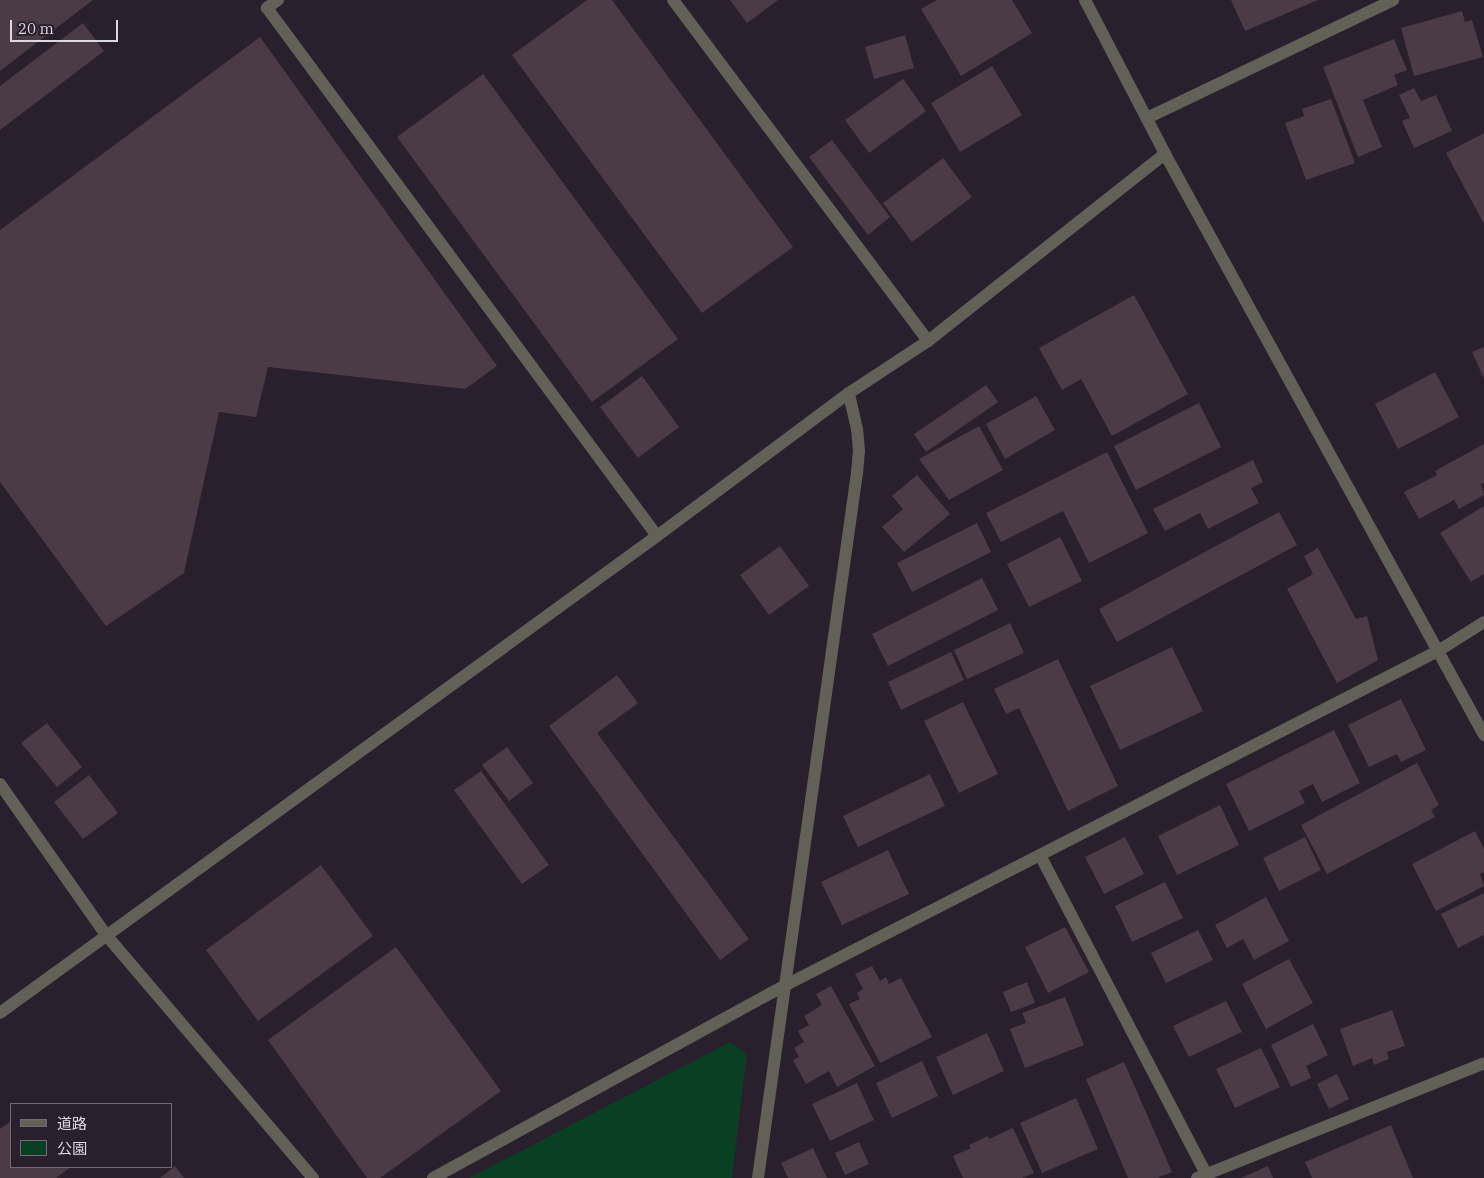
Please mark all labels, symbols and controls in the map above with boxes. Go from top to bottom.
scale bar [12,10,120,42]
text: 20 m [18,19,54,38]
legend [10,1103,172,1168]
text: 道路 [57,1114,87,1133]
text: 公園 [57,1139,87,1158]

